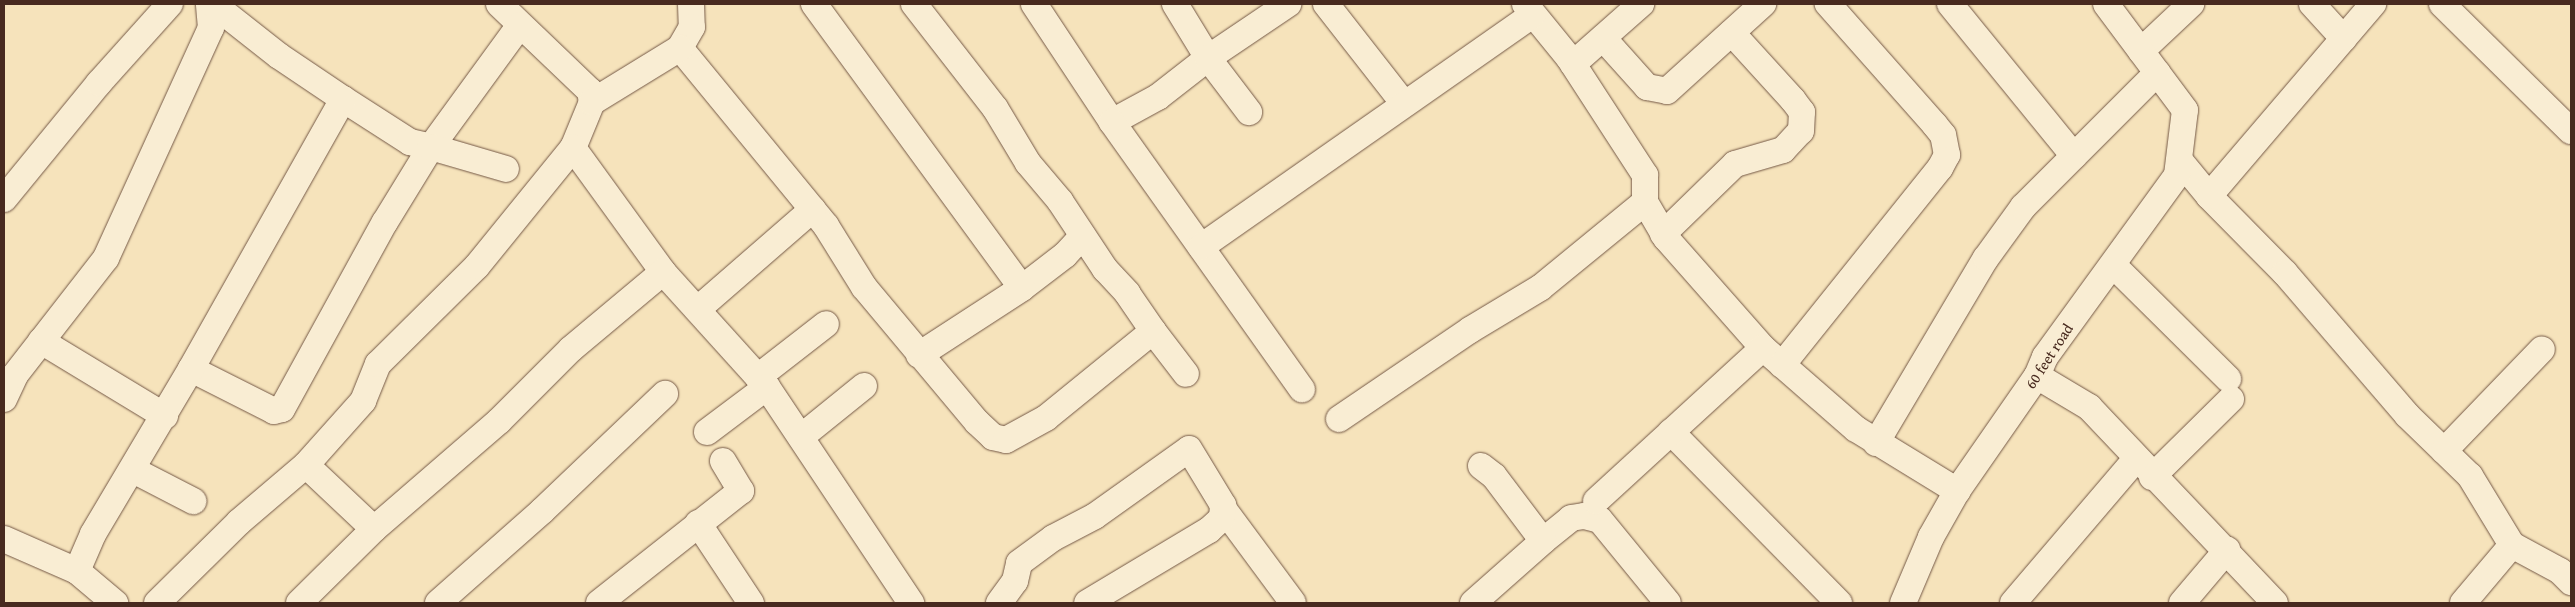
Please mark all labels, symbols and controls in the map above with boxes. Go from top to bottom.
street label: 60 feet road [2021,320,2077,392]

